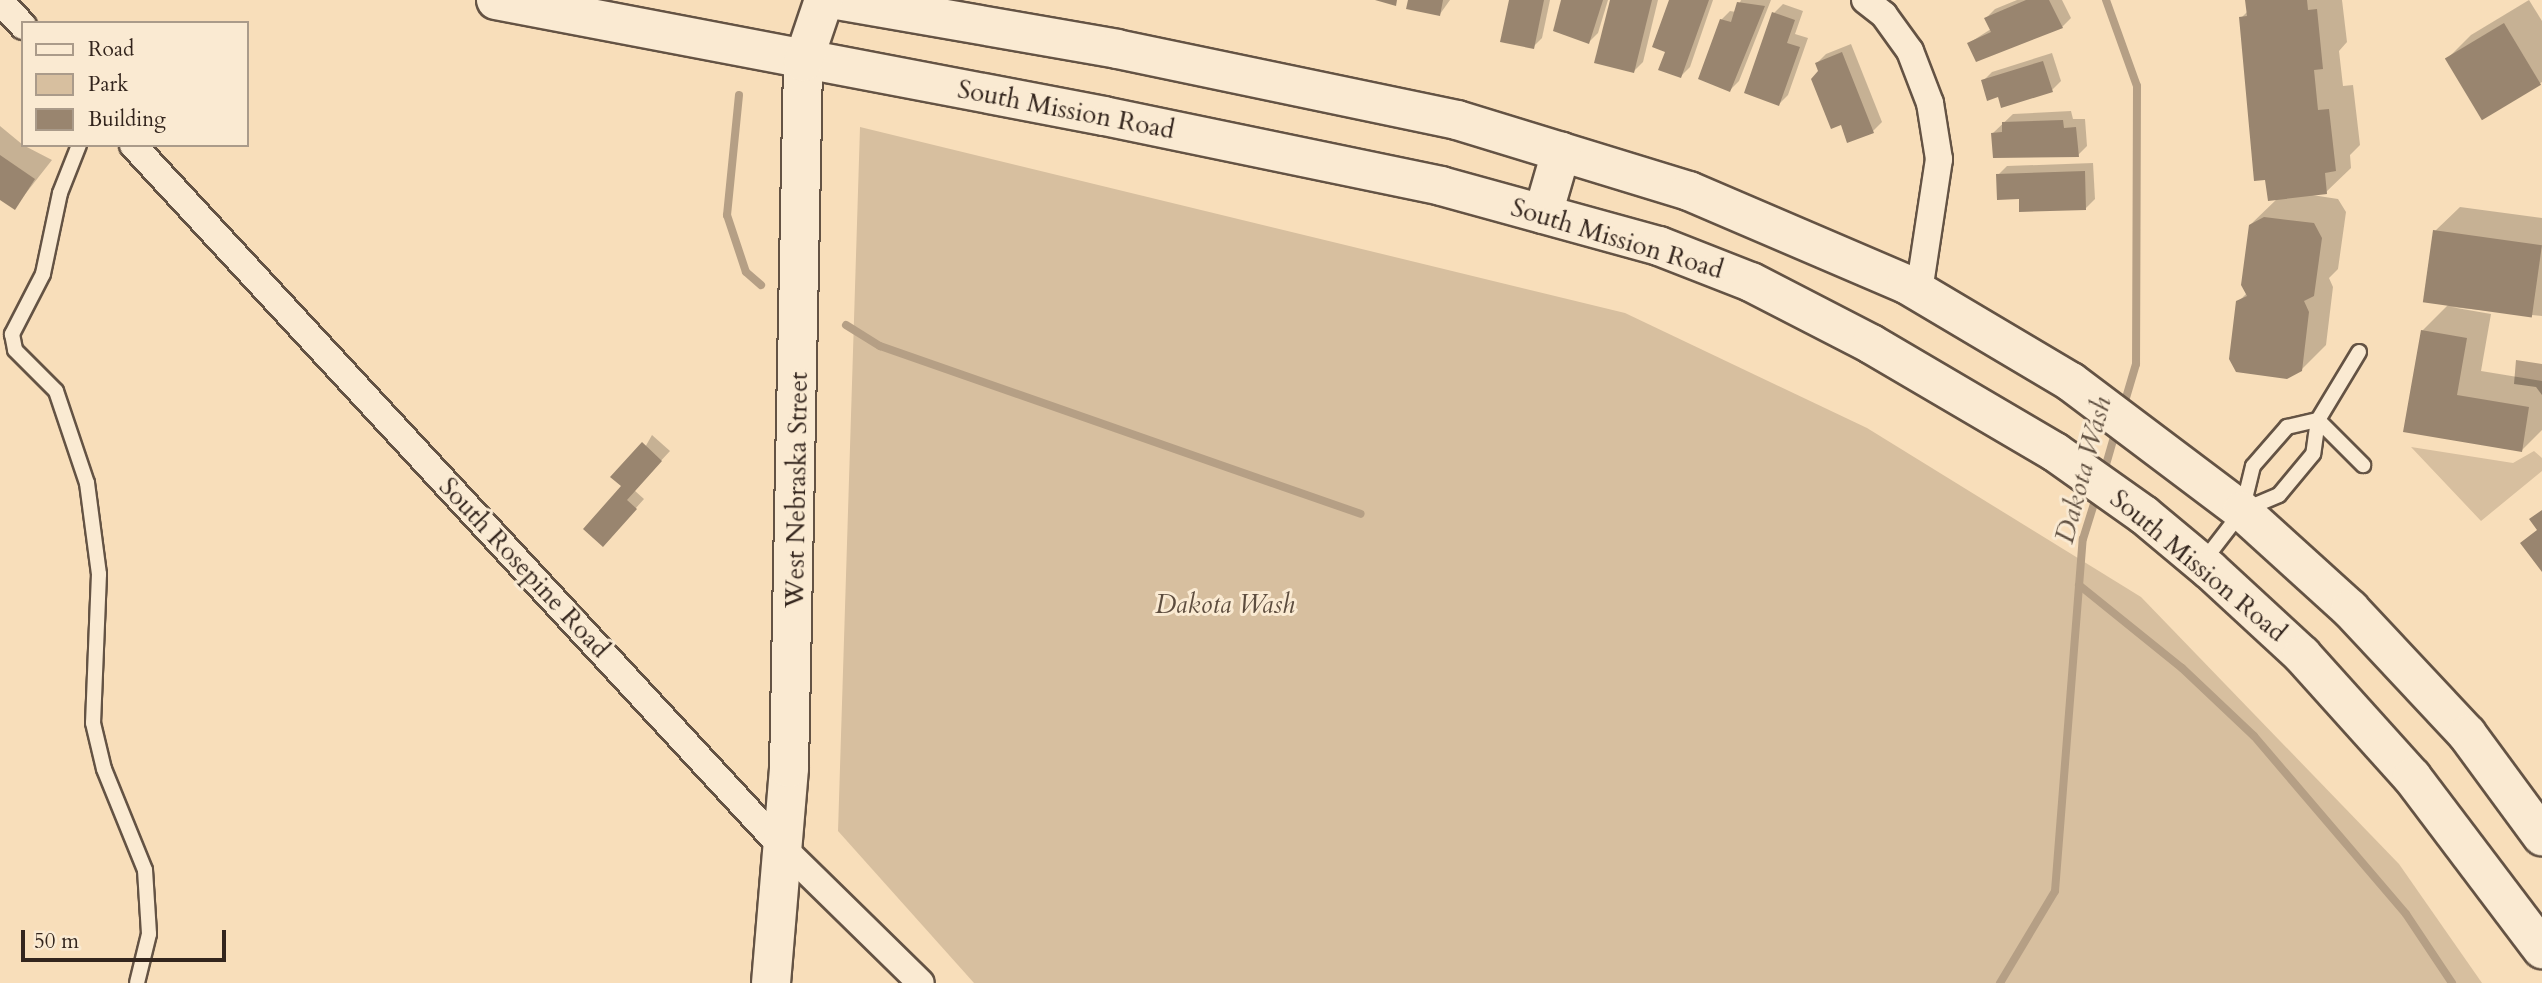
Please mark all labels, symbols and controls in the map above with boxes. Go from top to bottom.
legend [21,21,248,147]
text: Road [88,35,134,64]
text: Park [88,70,128,99]
street label: South Mission Road [955,74,1177,146]
text: Building [88,105,166,134]
street label: South Mission Road [1507,192,1727,286]
street label: West Nebraska Street [779,372,815,608]
water label: Dakota Wash [2047,393,2119,547]
street label: South Rosepine Road [432,471,616,665]
street label: South Mission Road [2104,483,2292,649]
park label: Dakota Wash [1155,589,1295,621]
scale bar [24,916,229,960]
text: 50 m [34,927,79,956]

